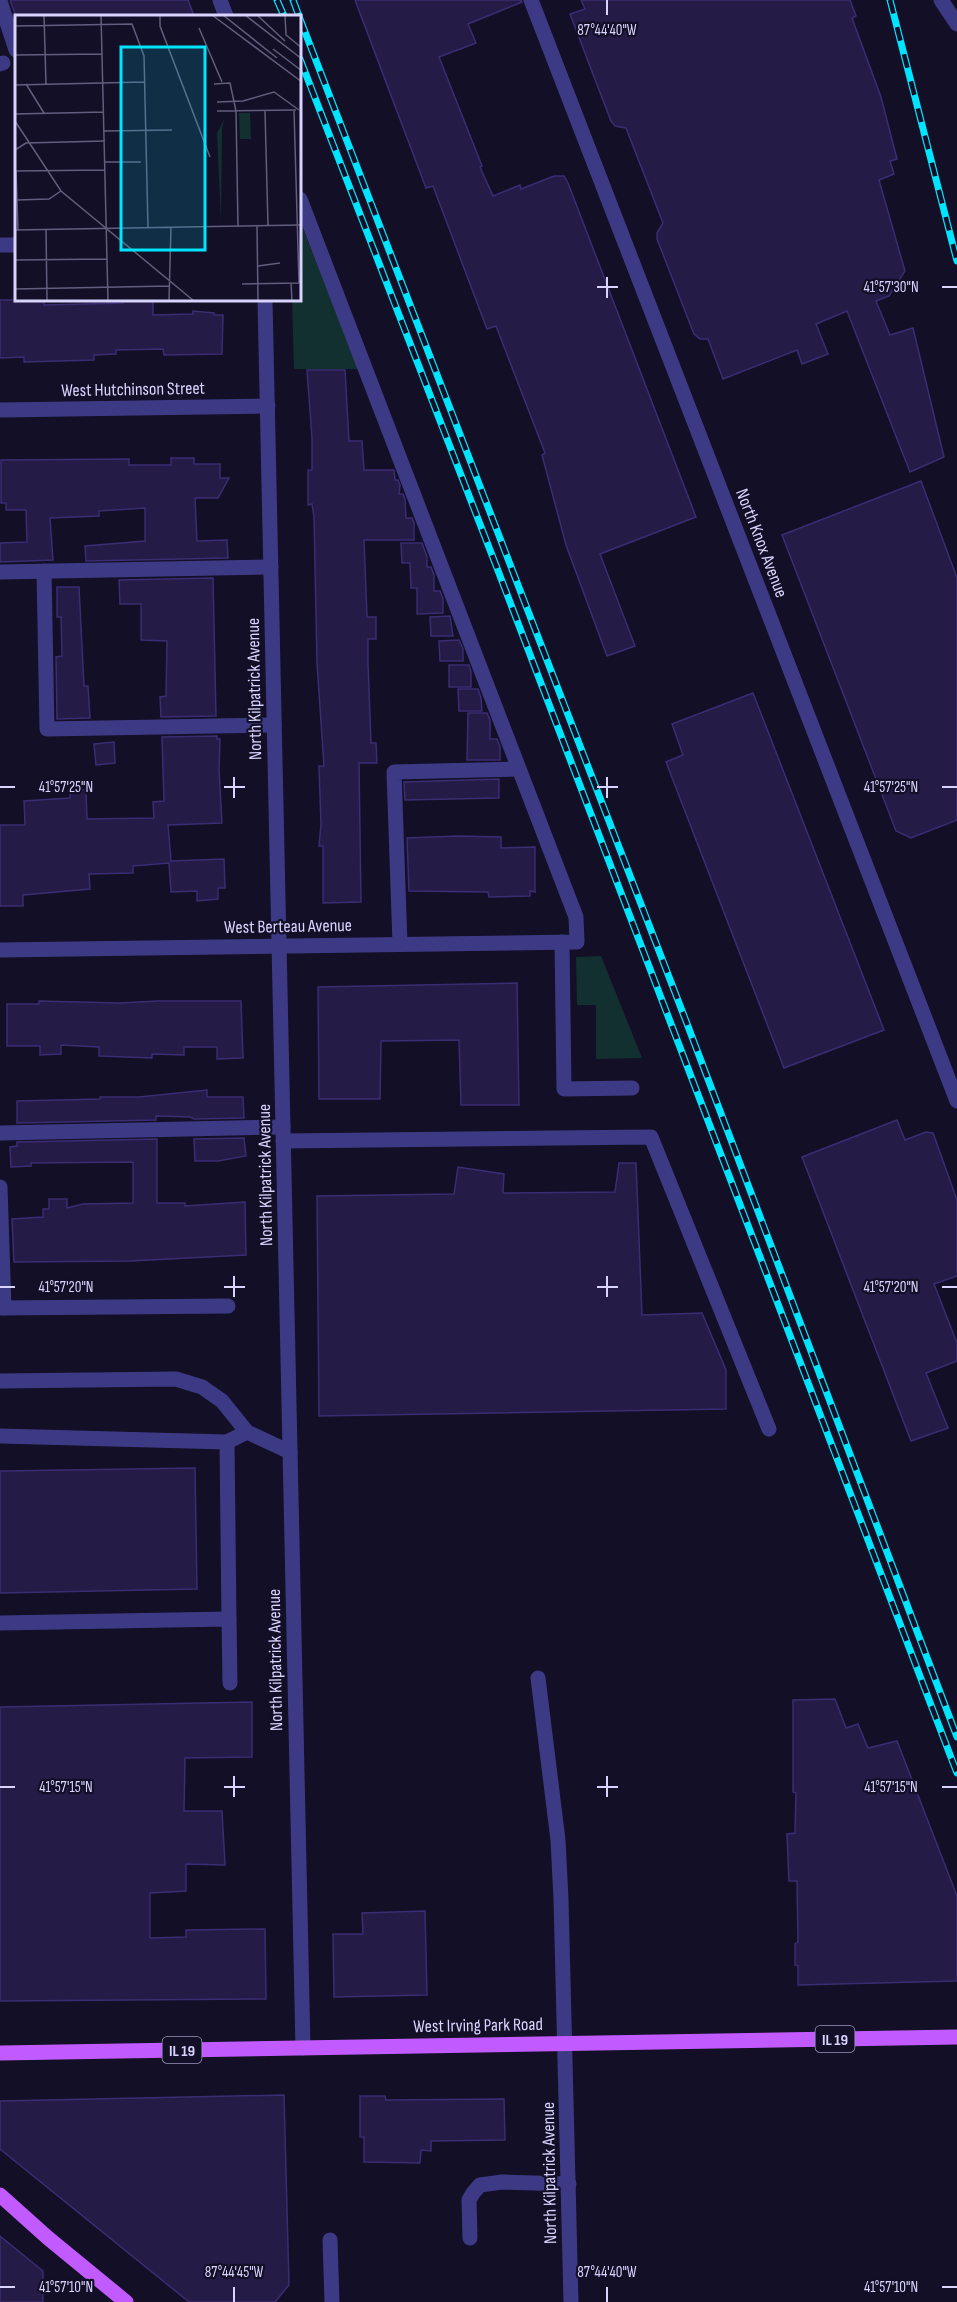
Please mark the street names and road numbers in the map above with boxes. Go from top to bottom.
street label: West Hutchinson Street [61,378,206,401]
street label: North Knox Avenue [731,486,792,601]
street label: North Kilpatrick Avenue [243,618,266,760]
street label: West Berteau Avenue [224,915,352,938]
street label: North Kilpatrick Avenue [254,1104,277,1246]
street label: North Kilpatrick Avenue [264,1589,287,1731]
street label: West Irving Park Road [413,2014,543,2037]
road number: IL 19 [816,2026,854,2052]
road number: IL 19 [162,2037,201,2063]
street label: North Kilpatrick Avenue [538,2102,561,2244]

